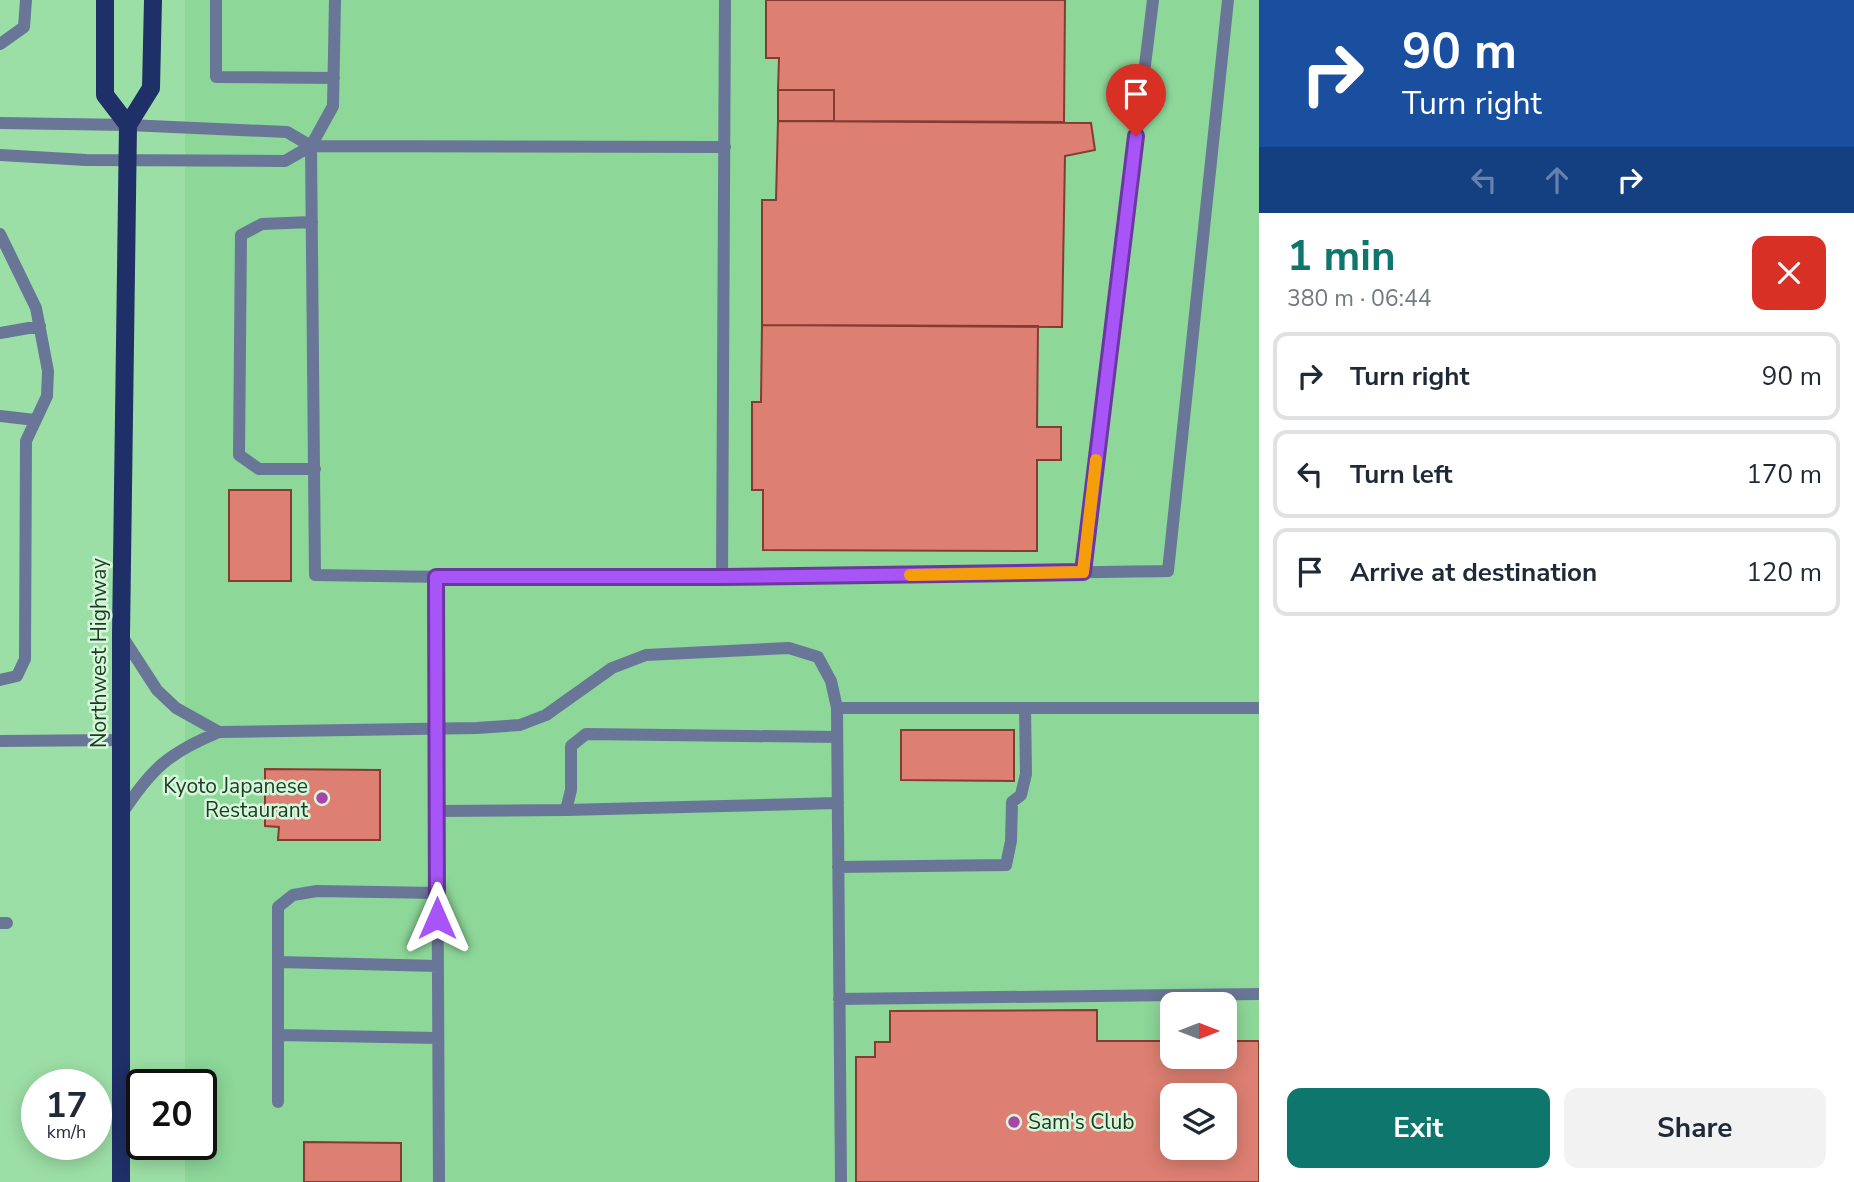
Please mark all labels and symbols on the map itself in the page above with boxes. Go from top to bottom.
pin [1106,64,1166,136]
street label: Northwest Highway [85,558,113,748]
place label: Kyoto Japanese Restaurant [163,772,309,824]
marker: Kyoto Japanese Restaurant [314,790,330,806]
position arrow [400,881,474,955]
north arrow [1160,992,1237,1069]
speed limit sign: 20 [126,1069,217,1160]
place label: Sam's Club [1028,1108,1135,1136]
marker: Sam's Club [1006,1114,1022,1130]

